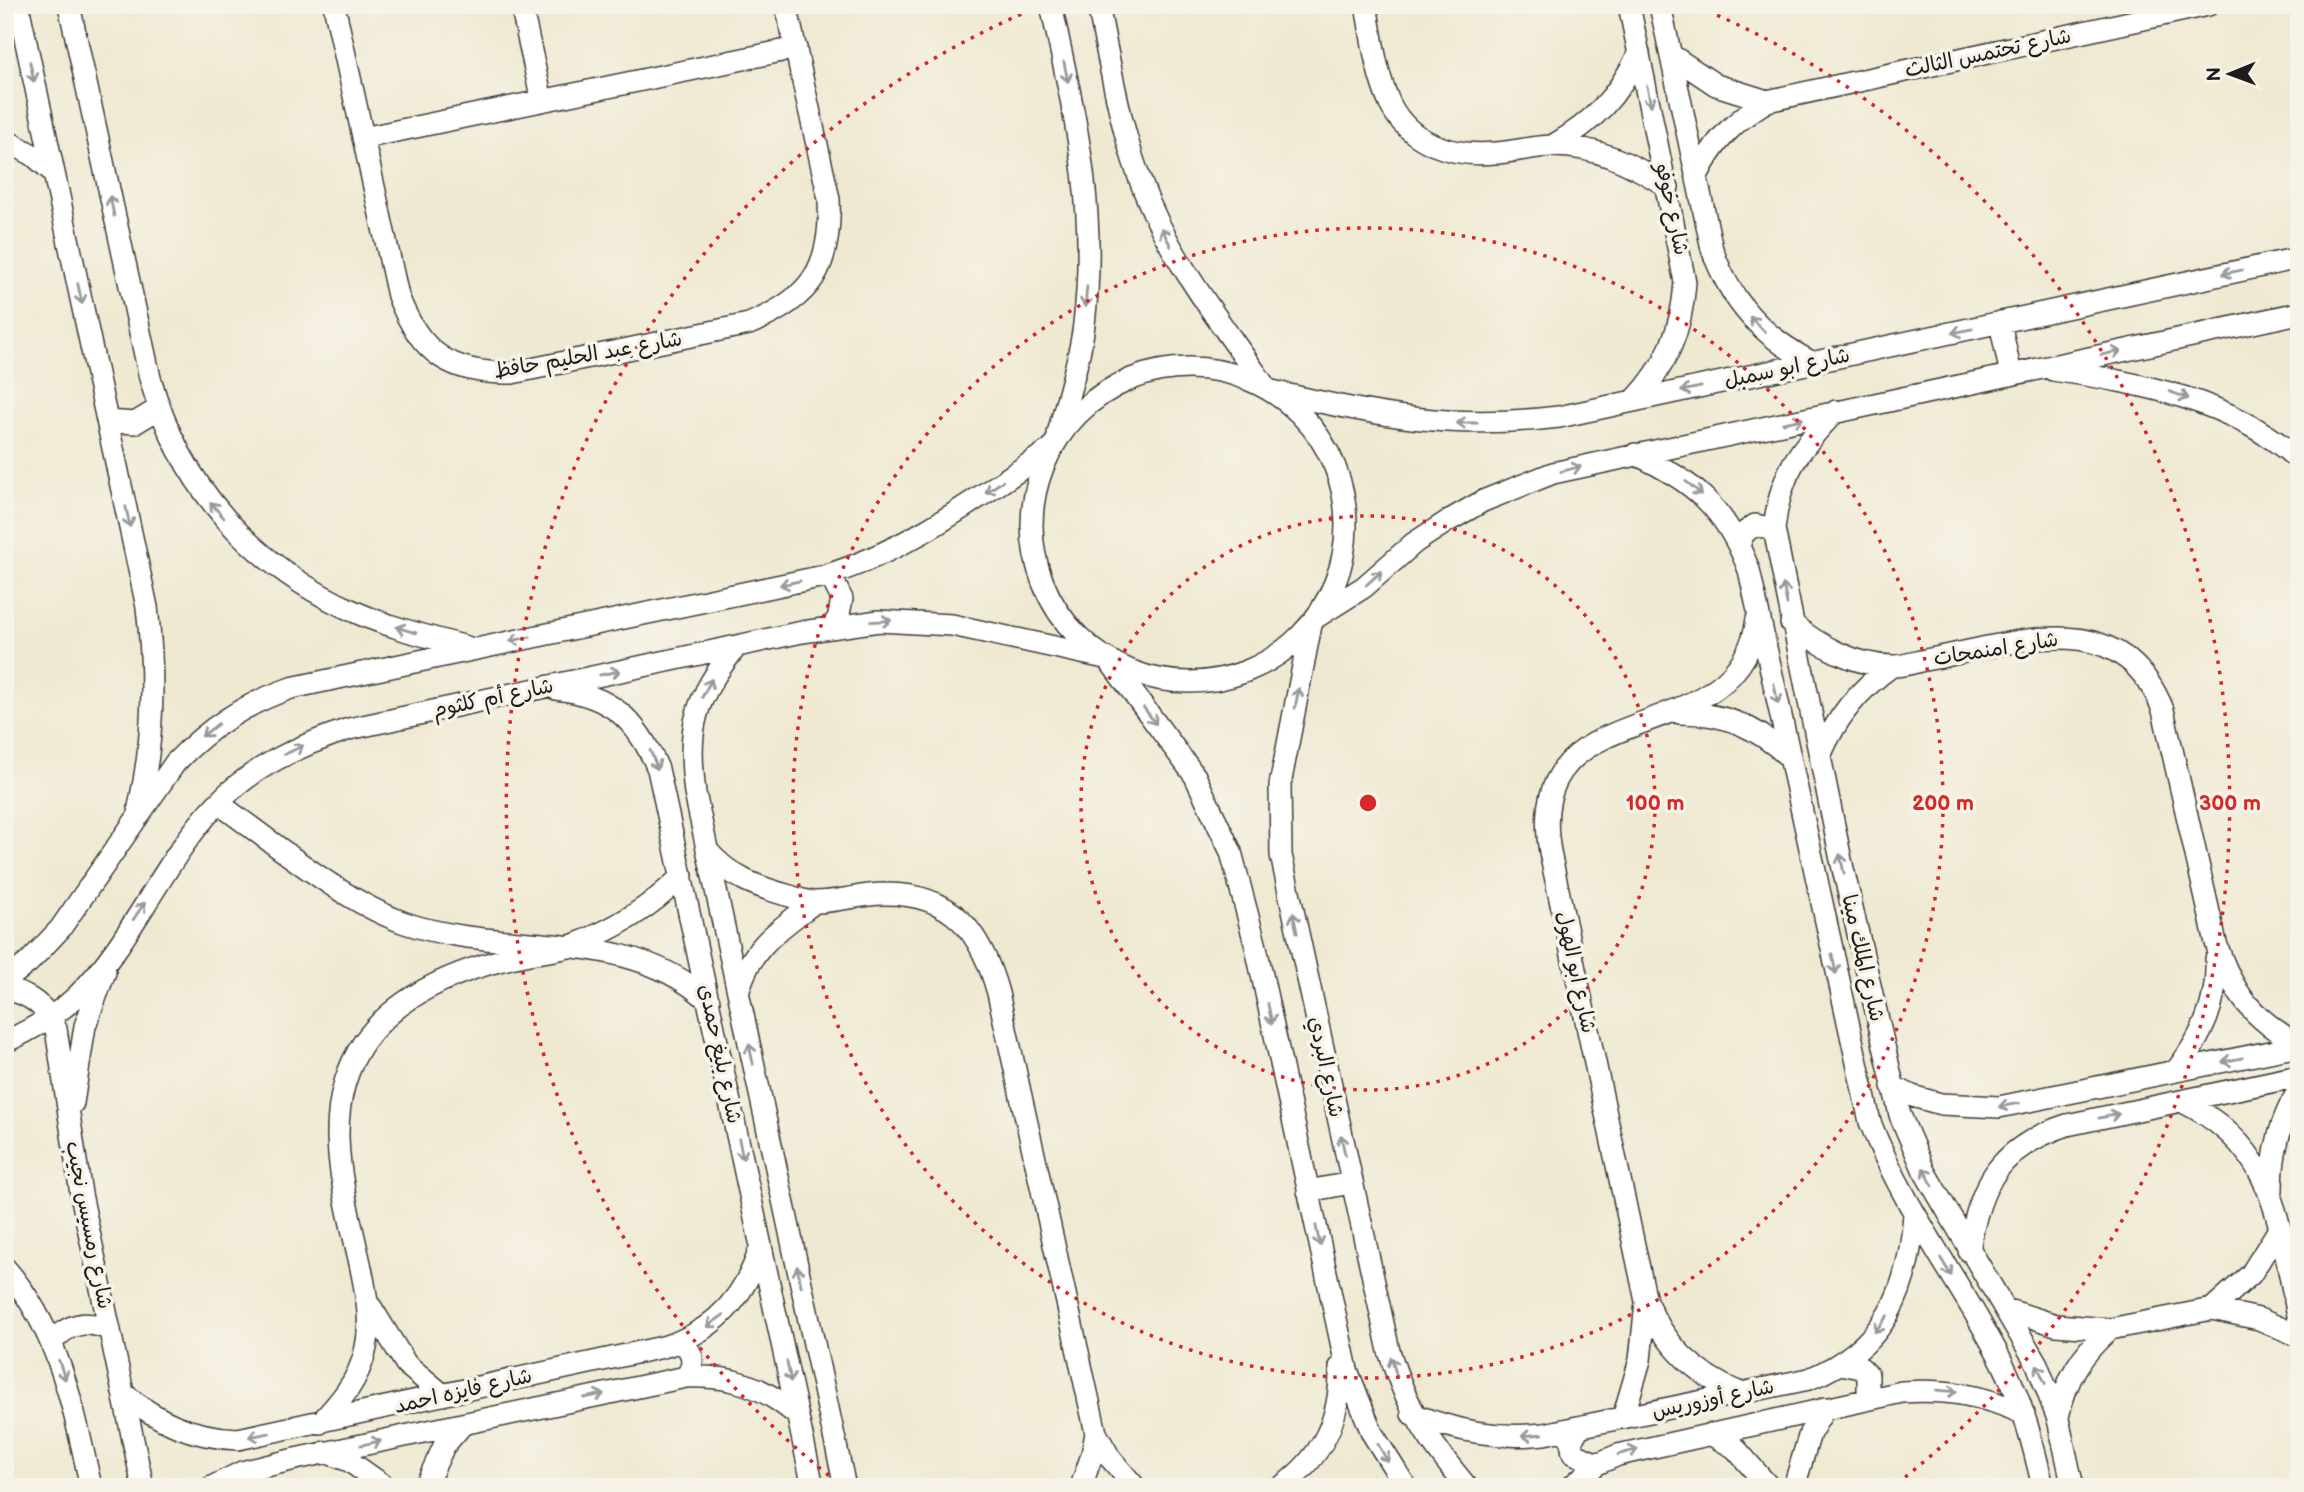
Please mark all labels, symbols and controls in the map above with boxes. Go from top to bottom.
street label: شارع تحتمس الثالث [1903,23,2074,85]
north arrow [2196,38,2266,108]
one-way arrow [25,60,39,83]
one-way arrow [1059,60,1073,83]
text: N [2203,67,2226,82]
one-way arrow [1642,84,1656,107]
street label: شارع خوفو [1648,160,1694,258]
one-way arrow [105,195,119,218]
one-way arrow [1159,227,1173,248]
one-way arrow [2221,266,2244,280]
one-way arrow [74,282,87,305]
one-way arrow [1079,285,1092,308]
one-way arrow [1749,316,1766,333]
one-way arrow [1951,324,1974,338]
street label: شارع عبد الحليم حافظ [492,326,684,387]
street label: شارع ابو سمبل [1722,342,1853,395]
one-way arrow [2099,345,2122,359]
one-way arrow [1680,382,1703,396]
one-way arrow [2168,390,2190,402]
one-way arrow [1781,413,1804,427]
one-way arrow [1456,416,1479,430]
one-way arrow [1560,461,1582,474]
one-way arrow [985,479,1004,494]
one-way arrow [1684,480,1702,496]
one-way arrow [209,501,225,519]
one-way arrow [121,505,135,528]
one-way arrow [1365,570,1383,586]
one-way arrow [780,577,802,590]
one-way arrow [1778,583,1792,606]
one-way arrow [869,615,892,628]
one-way arrow [396,622,418,635]
street label: شارع امنمحات [1932,627,2060,673]
one-way arrow [509,632,532,646]
one-way arrow [598,666,621,679]
street label: شارع أم كلثوم [430,673,556,726]
one-way arrow [700,679,714,699]
one-way arrow [1769,682,1783,705]
one-way arrow [1290,687,1304,710]
one-way arrow [1143,706,1158,725]
one-way arrow [202,722,220,738]
one-way arrow [283,743,304,756]
one-way arrow [648,749,661,771]
centre of rings [1356,791,1380,815]
text: 100 m [1626,791,1684,816]
text: 200 m [1912,791,1974,816]
text: 300 m [2199,791,2261,816]
one-way arrow [1834,853,1848,876]
street label: شارع الملك مينا [1834,892,1890,1024]
one-way arrow [132,902,146,921]
street label: شارع ابو الهول [1549,909,1601,1036]
one-way arrow [1288,912,1302,935]
one-way arrow [1828,952,1842,975]
street label: شارع بليغ حمدى [691,982,747,1126]
one-way arrow [1264,1002,1278,1025]
street label: شارع البردي [1301,1014,1349,1120]
one-way arrow [744,1043,758,1066]
one-way arrow [2221,1053,2244,1067]
one-way arrow [1998,1099,2021,1112]
one-way arrow [2097,1109,2120,1123]
one-way arrow [1335,1134,1349,1157]
one-way arrow [735,1137,748,1160]
street label: شارع رمسيس نجيب [58,1139,118,1312]
one-way arrow [1920,1168,1934,1188]
one-way arrow [1311,1224,1325,1247]
one-way arrow [1939,1256,1953,1276]
one-way arrow [792,1265,806,1288]
one-way arrow [706,1313,725,1328]
one-way arrow [1874,1315,1889,1333]
one-way arrow [1386,1356,1399,1378]
one-way arrow [57,1359,69,1381]
one-way arrow [782,1360,796,1383]
street label: شارع فايزه احمد [392,1363,535,1421]
one-way arrow [2034,1364,2047,1385]
street label: شارع أوزوريس [1650,1374,1777,1426]
one-way arrow [1935,1385,1957,1398]
one-way arrow [582,1389,605,1402]
one-way arrow [248,1429,271,1442]
one-way arrow [1522,1429,1544,1442]
one-way arrow [359,1436,382,1449]
one-way arrow [1376,1442,1390,1462]
one-way arrow [1616,1445,1639,1458]

